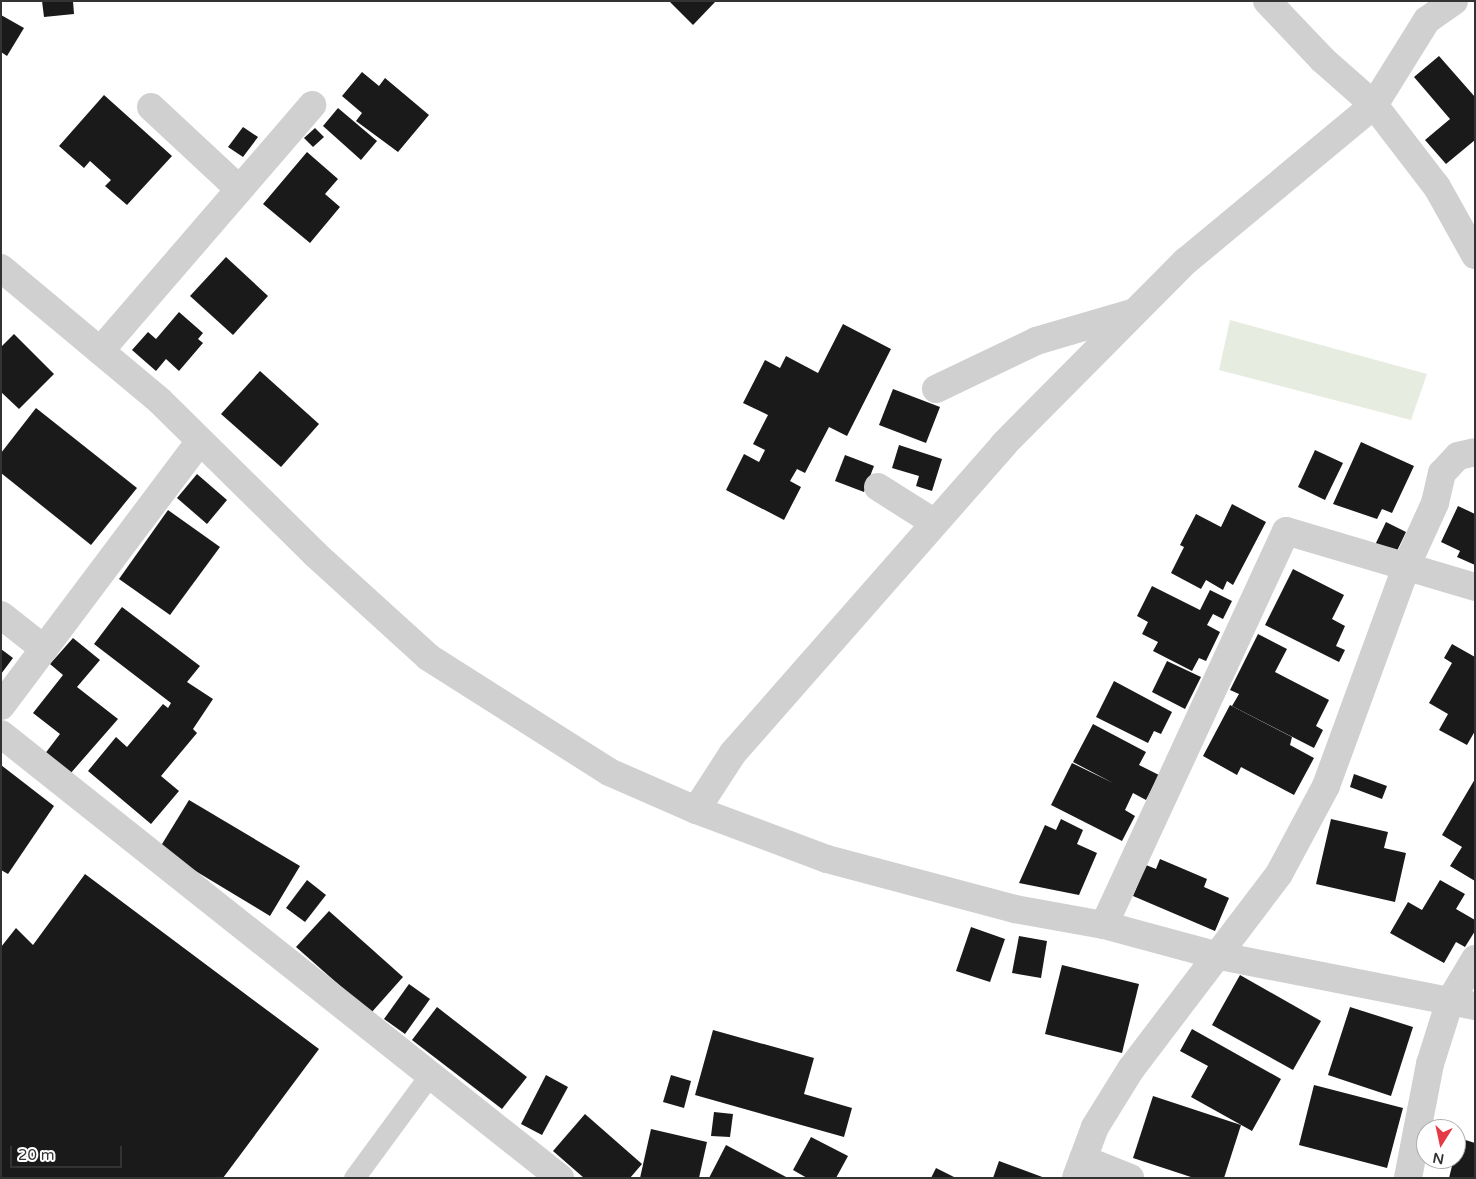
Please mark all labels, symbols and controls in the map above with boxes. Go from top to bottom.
north arrow [1416,1119,1466,1169]
scale bar [12,1136,125,1168]
text: 20 m [18,1146,55,1164]
text: N [1431,1149,1445,1168]

